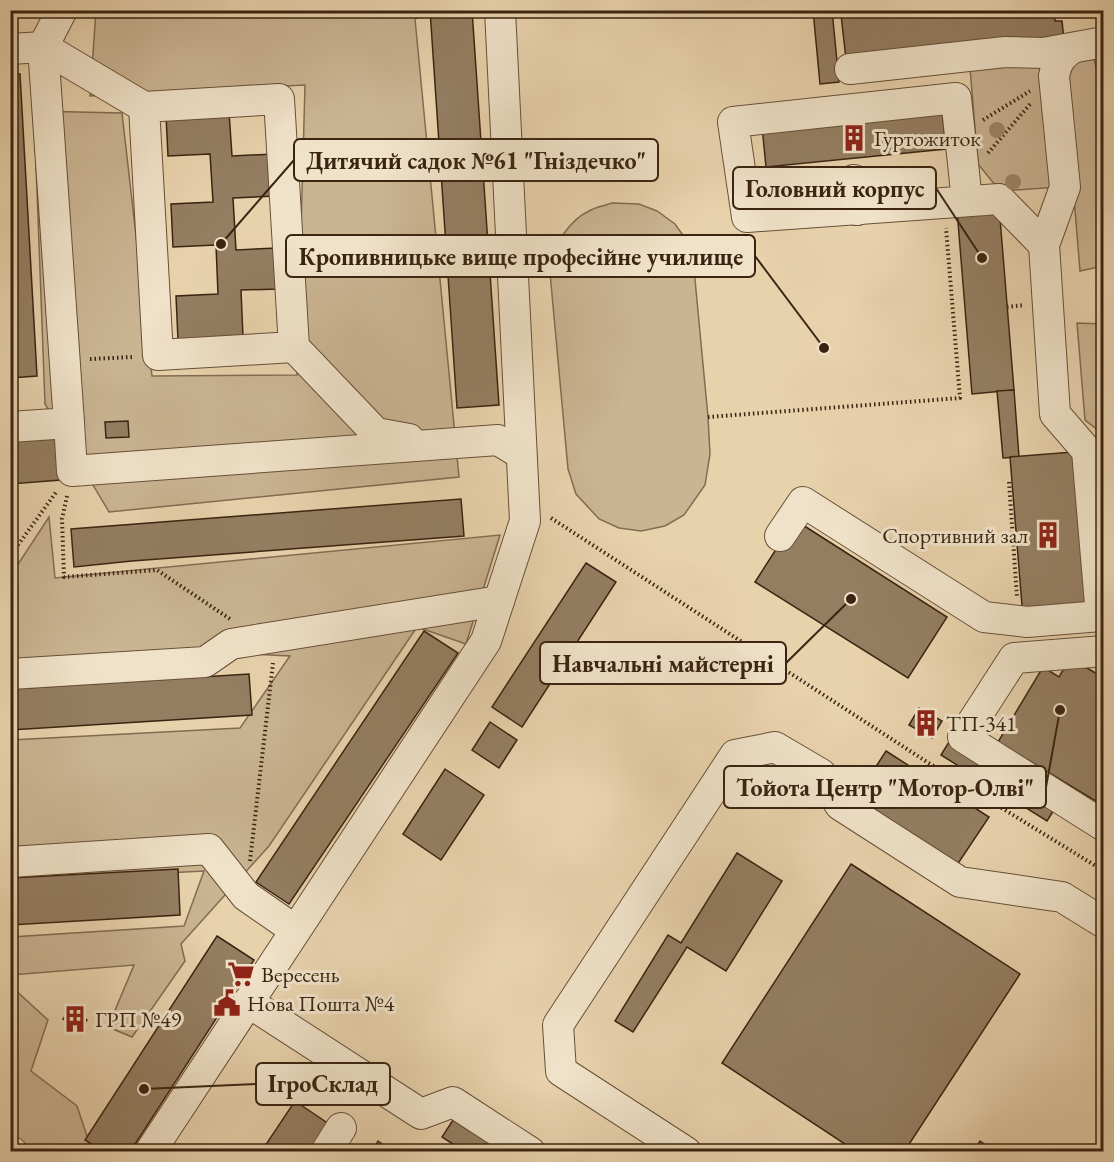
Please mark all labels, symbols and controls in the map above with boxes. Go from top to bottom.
building icon: Гуртожиток [839,123,869,153]
place label: Гуртожиток [874,124,981,153]
callout: Дитячий садок №61 "Гніздечко" [294,139,658,181]
text: Дитячий садок №61 "Гніздечко" [306,145,646,176]
callout: Головний корпус [733,167,936,209]
text: Головний корпус [745,173,925,205]
callout: Кропивницьке вище професійне училище [286,235,755,277]
text: Кропивницьке вище професійне училище [299,241,743,273]
building icon: Спортивний зал [1033,520,1063,550]
place label: Спортивний зал [882,521,1028,550]
callout: Навчальні майстерні [540,642,786,684]
text: Навчальні майстерні [552,648,774,679]
building icon: ТП-341 [911,708,941,738]
place label: ТП-341 [946,709,1017,738]
callout: Тойота Центр "Мотор-Олві" [724,766,1046,808]
text: Тойота Центр "Мотор-Олві" [736,772,1034,803]
supermarket icon: Вересень [226,959,256,989]
place label: Вересень [261,960,340,989]
public building icon: Нова Пошта №4 [212,988,242,1018]
place label: Нова Пошта №4 [247,989,395,1018]
building icon: ГРП №49 [60,1004,90,1034]
place label: ГРП №49 [95,1005,182,1034]
callout: ІгроСклад [256,1063,390,1105]
text: ІгроСклад [268,1068,378,1099]

